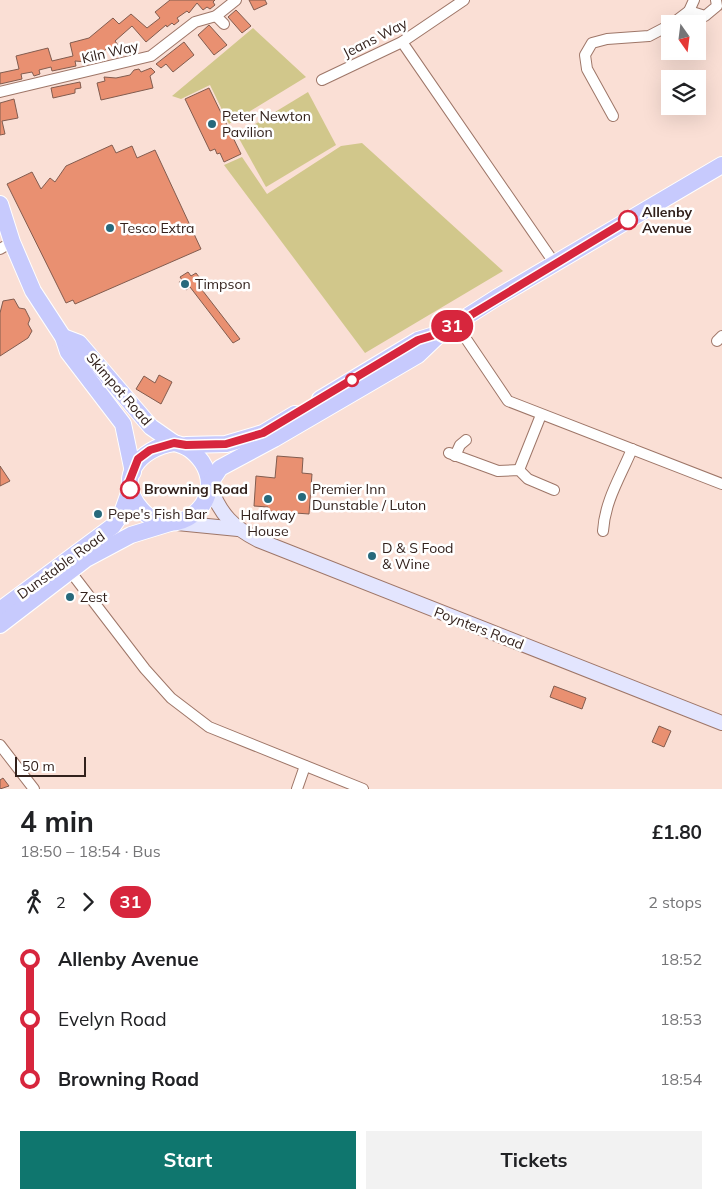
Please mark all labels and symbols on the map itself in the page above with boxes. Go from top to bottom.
street label: Jeans Way [340,14,411,62]
north arrow [661,15,706,60]
street label: Kiln Way [80,37,141,67]
place label: Peter Newton Pavilion [222,107,311,141]
marker: Peter Newton Pavilion [206,118,218,130]
place label: Allenby Avenue [642,203,692,237]
marker: Allenby Avenue [618,210,638,230]
place label: Tesco Extra [120,219,194,237]
marker: Tesco Extra [104,222,116,234]
place label: Timpson [195,275,251,293]
marker: Timpson [179,278,191,290]
line badge: 31 [430,310,474,342]
street label: Skimpot Road [82,349,156,429]
unlabelled marker [345,373,359,387]
marker: Browning Road [120,479,140,499]
place label: Browning Road [144,480,248,498]
place label: Premier Inn Dunstable / Luton [312,480,426,514]
marker: Premier Inn Dunstable / Luton [296,491,308,503]
marker: Halfway House [262,493,274,505]
place label: Pepe's Fish Bar [108,505,208,523]
place label: Halfway House [241,506,296,540]
marker: Pepe's Fish Bar [92,508,104,520]
street label: Dunstable Road [14,527,108,603]
place label: D & S Food & Wine [382,539,454,573]
marker: D & S Food & Wine [366,550,378,562]
place label: Zest [80,588,108,606]
marker: Zest [64,591,76,603]
street label: Poynters Road [432,603,526,653]
scale bar [15,754,86,777]

